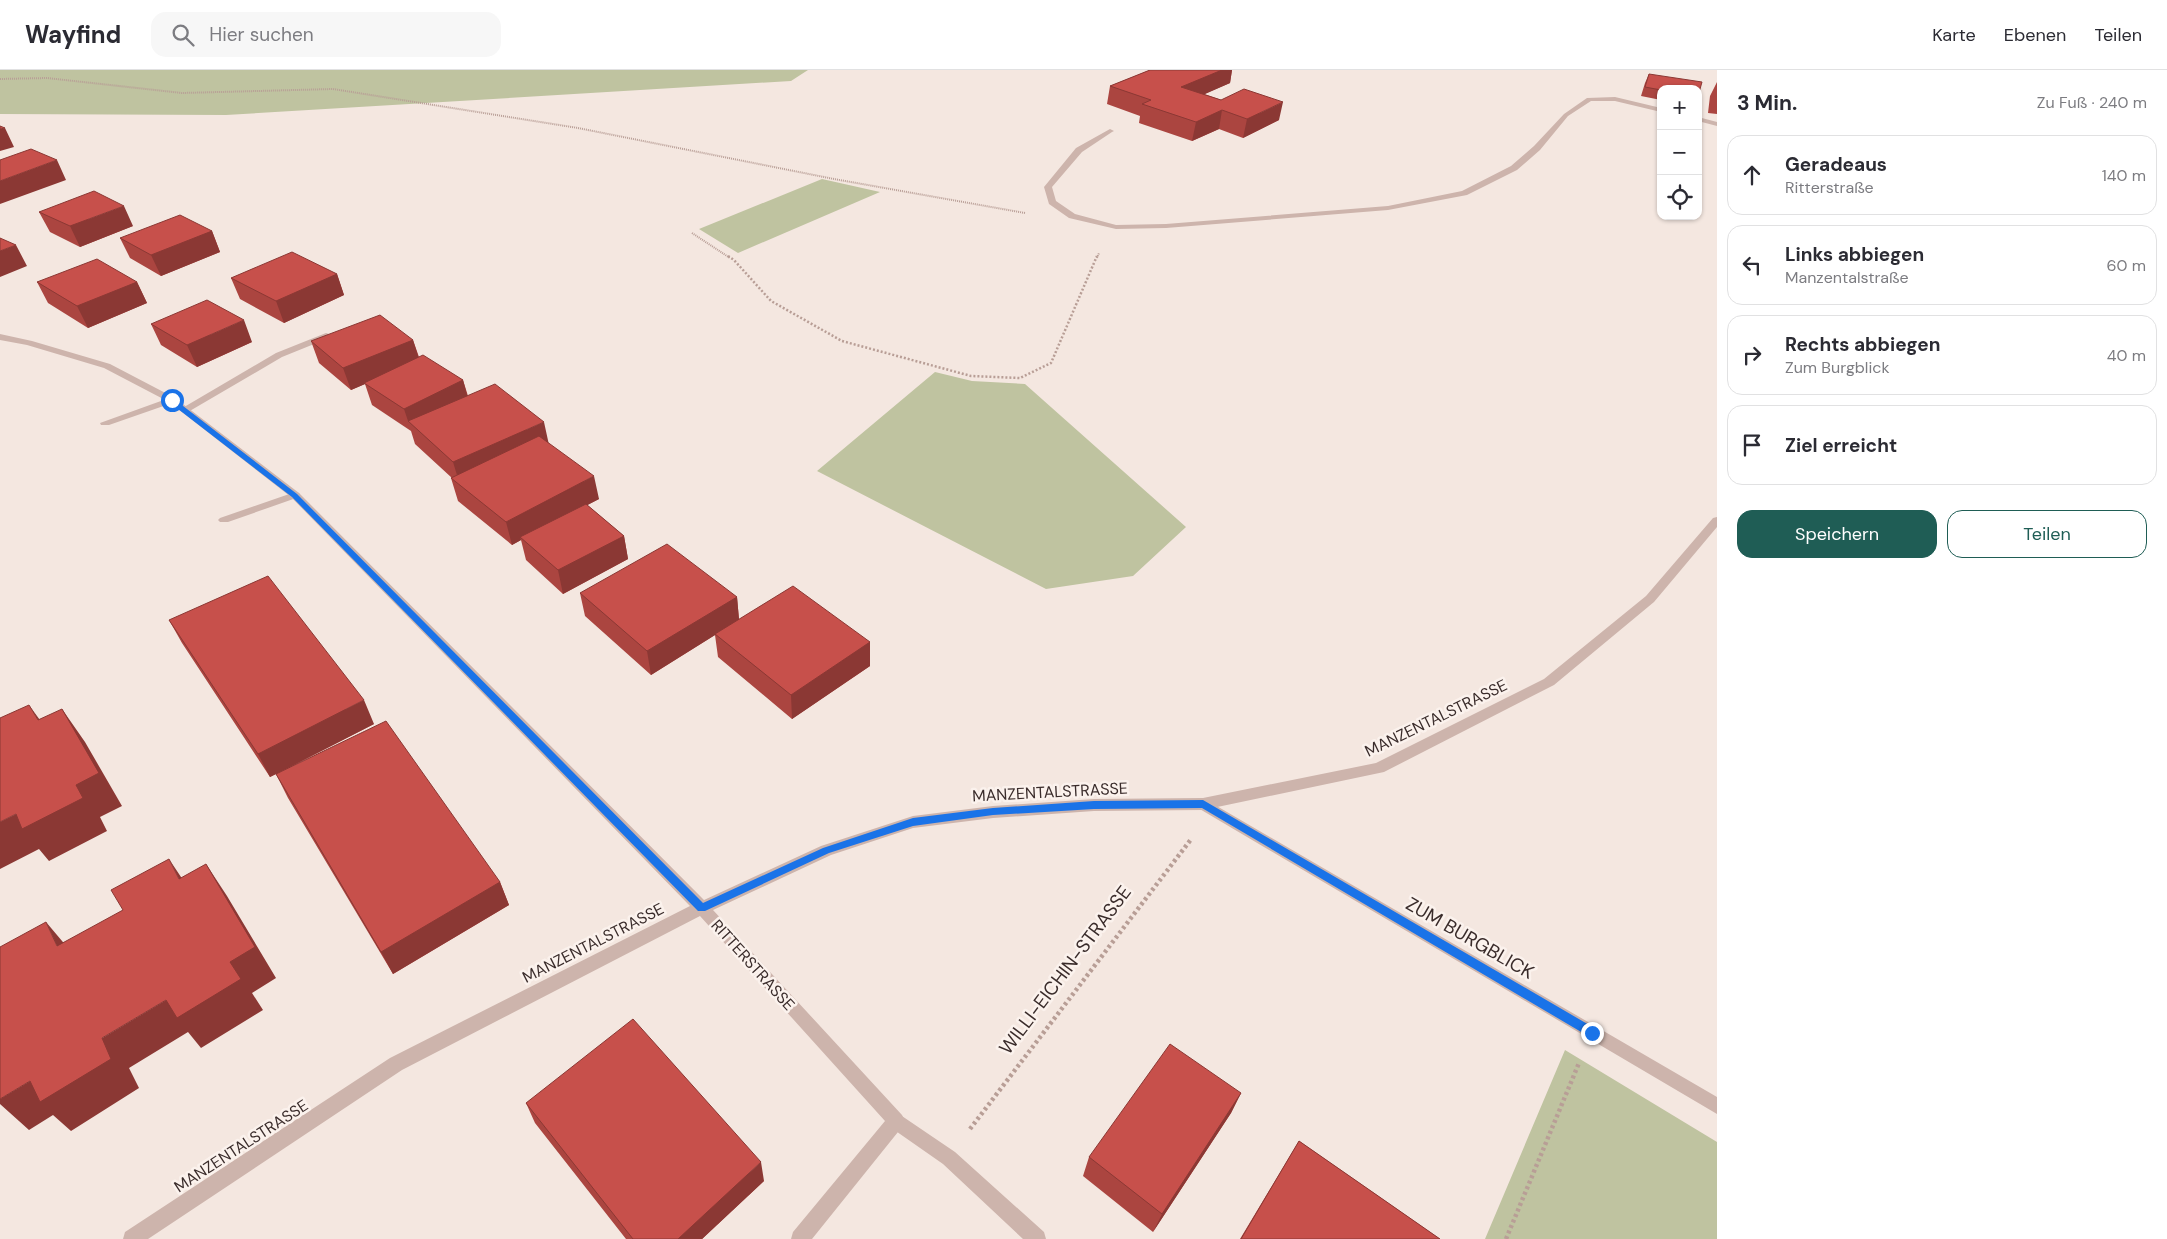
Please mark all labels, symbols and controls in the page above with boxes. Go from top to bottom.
search box [151,12,501,57]
text: Wayfind [25,19,121,50]
icon: search [169,21,197,49]
text: Hier suchen [209,22,314,47]
text: Karte [1932,23,1976,47]
text: Ebenen [2004,23,2066,47]
text: Teilen [2094,23,2142,47]
map controls [1657,85,1702,220]
button: + [1657,85,1702,130]
text: 3 Min. [1737,89,1797,117]
text: Zu Fuß · 240 m [2037,92,2147,113]
button: − [1657,130,1702,175]
text: Geradeaus [1785,152,1887,177]
icon: ahead [1738,161,1766,189]
text: 140 m [2102,165,2146,186]
button: locate [1657,175,1702,220]
text: Ritterstraße [1785,177,1874,198]
text: Links abbiegen [1785,242,1924,267]
icon: left [1738,251,1766,279]
text: 60 m [2106,255,2146,276]
text: Manzentalstraße [1785,267,1909,288]
text: Rechts abbiegen [1785,332,1940,357]
icon: right [1738,341,1766,369]
text: 40 m [2107,345,2146,366]
text: Zum Burgblick [1785,357,1889,378]
route start [161,389,184,412]
icon: arrive [1738,431,1766,459]
text: Ziel erreicht [1785,433,1897,458]
button: Speichern [1737,510,1937,558]
button: Teilen [1947,510,2147,558]
street label: MANZENTALSTRASSE [1361,674,1511,762]
street label: MANZENTALSTRASSE [972,777,1128,807]
street label: WILLI-EICHIN-STRASSE [993,881,1137,1059]
street label: ZUM BURGBLICK [1401,891,1539,985]
street label: MANZENTALSTRASSE [519,898,667,988]
street label: RITTERSTRASSE [707,915,799,1015]
route end [1581,1022,1604,1045]
street label: MANZENTALSTRASSE [170,1095,312,1197]

